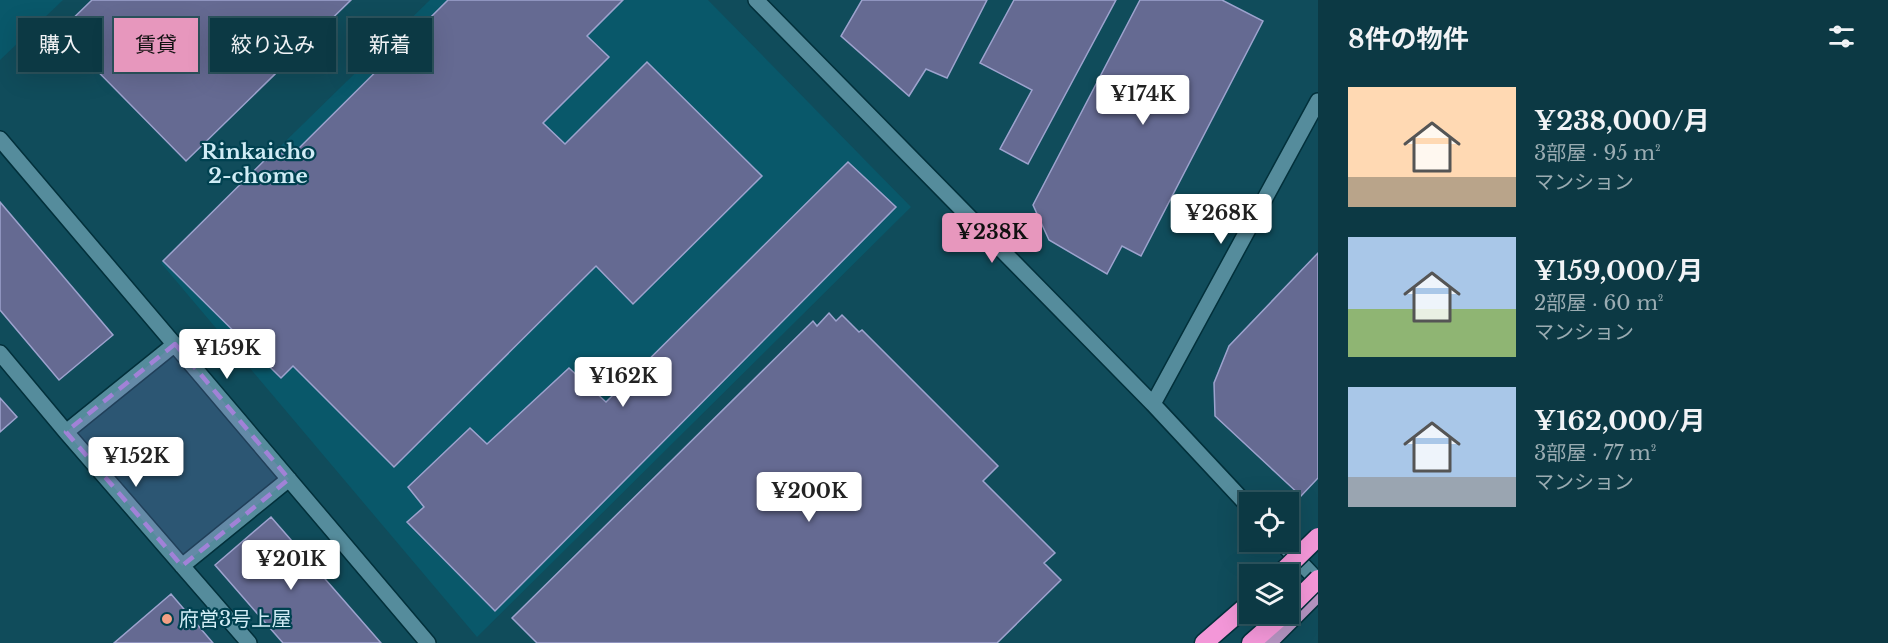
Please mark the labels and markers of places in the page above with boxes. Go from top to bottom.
pin: ¥174K [1101,75,1185,126]
pin: ¥268K [1179,194,1263,245]
pin: ¥238K [950,213,1034,264]
pin: ¥159K [185,329,269,380]
pin: ¥162K [581,357,665,408]
pin: ¥152K [94,437,178,488]
pin: ¥200K [767,472,851,523]
pin: ¥201K [249,540,333,591]
place label: 府営3号上屋 [179,607,291,631]
marker: 府営3号上屋 [160,612,174,626]

